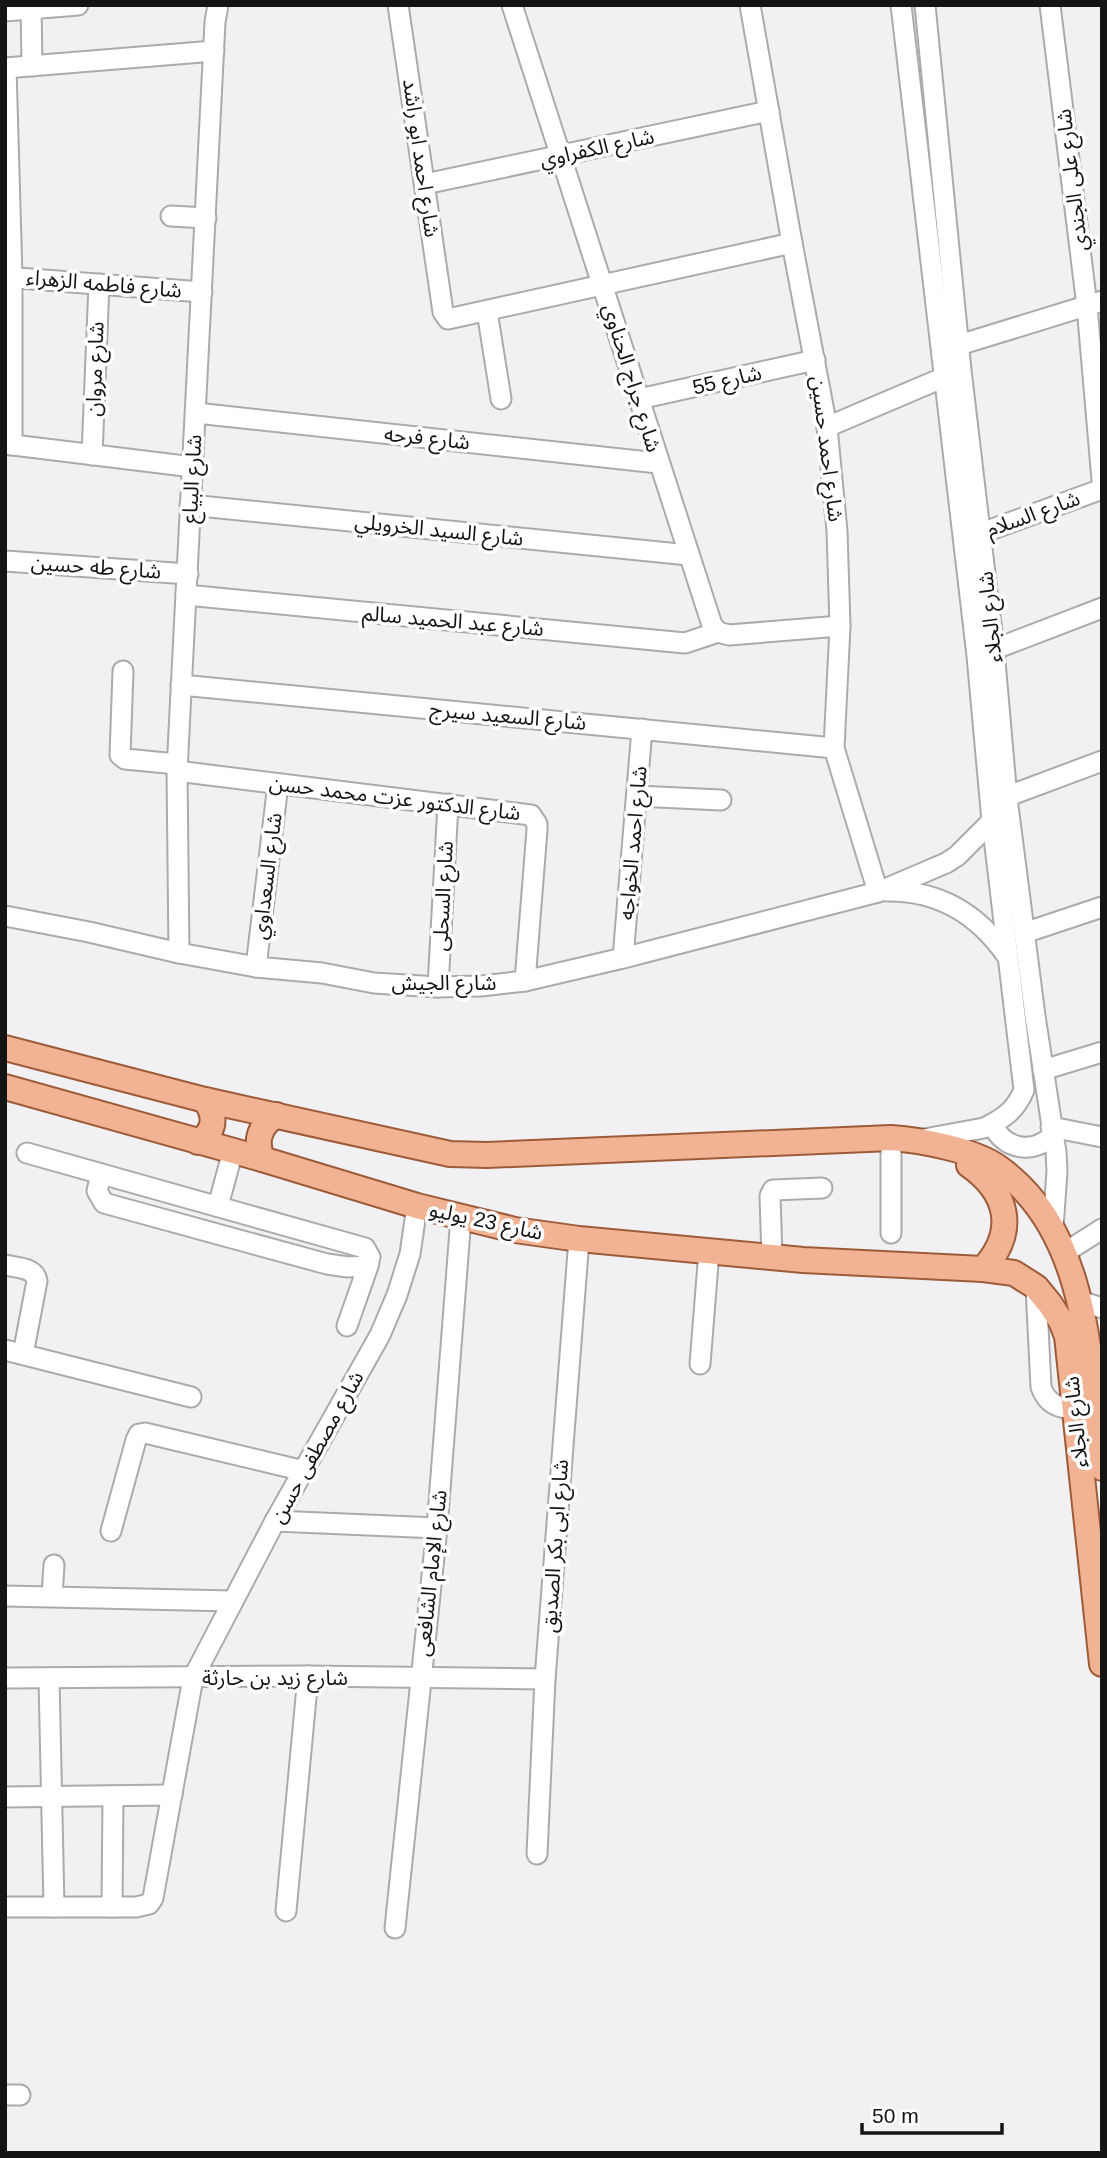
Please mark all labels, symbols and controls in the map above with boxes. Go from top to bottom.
street label: شارع احمد ابو راشد [395,77,444,239]
street label: شارع على الجندي [1051,107,1096,252]
street label: شارع الكفراوي [538,124,657,176]
street label: شارع فاطمه الزهراء [25,265,183,306]
street label: شارع جراج الحناوي [594,301,666,456]
street label: شارع مروان [81,321,112,417]
street label: شارع 55 [690,360,765,403]
street label: شارع احمد حسين [803,375,848,524]
street label: شارع فرحه [383,422,471,457]
street label: شارع البياع [178,434,209,524]
street label: شارع السلام [983,486,1084,546]
street label: شارع السيد الخرويلي [353,509,525,555]
street label: شارع طه حسين [30,550,162,587]
street label: شارع الجلاء [973,570,1010,664]
street label: شارع عبد الحميد سالم [361,601,545,644]
street label: شارع السعيد سيرج [429,697,587,738]
street label: شارع احمد الخواجه [614,765,655,921]
street label: شارع الدكتور عزت محمد حسن [268,771,522,828]
street label: شارع السعداوي [247,811,291,941]
street label: شارع السحلى [428,840,461,952]
street label: شارع الجيش [391,971,497,998]
street label: شارع 23 يوليو [426,1197,545,1248]
street label: شارع مصطفى حسن [265,1367,371,1529]
street label: شارع الجلاء [1059,1375,1096,1469]
street label: شارع ابى بكر الصديق [537,1458,576,1634]
street label: شارع الإمام الشافعى [410,1489,456,1658]
street label: شارع زيد بن حارثة [202,1666,348,1693]
scale bar [862,2092,1002,2136]
text: 50 m [872,2104,919,2127]

